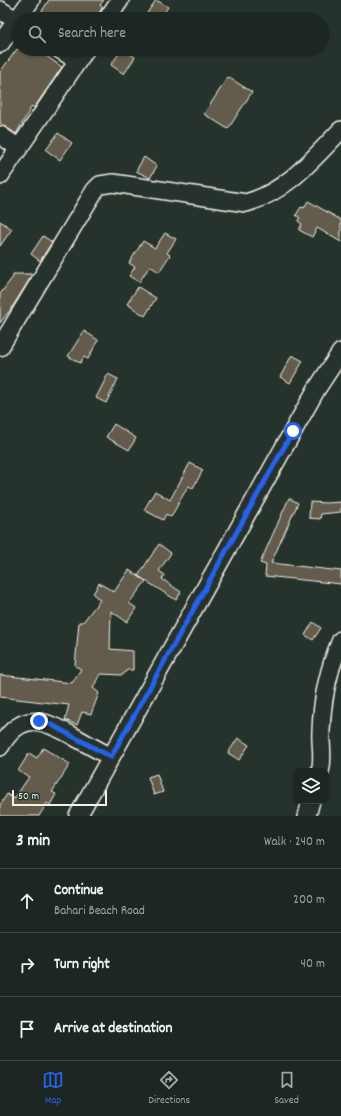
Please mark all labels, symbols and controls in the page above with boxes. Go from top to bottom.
search box [12,12,329,56]
icon: search [26,23,48,45]
text: Search here [58,23,126,45]
route start [284,422,302,440]
route end [30,712,48,730]
map controls [293,768,329,804]
button: layers [293,768,329,804]
scale bar [12,788,107,807]
text: 50 m [18,789,39,805]
text: 3 min [16,830,50,854]
text: Walk · 240 m [264,833,325,852]
text: Continue [54,880,103,902]
icon: ahead [16,890,38,912]
text: 200 m [293,891,325,910]
text: Bahari Beach Road [54,902,145,921]
icon: right [16,954,38,976]
text: Turn right [54,954,110,976]
text: 40 m [301,955,325,974]
icon: arrive [16,1018,38,1040]
text: Arrive at destination [54,1018,172,1040]
tab: Map [42,1069,64,1109]
tab: Directions [148,1069,190,1109]
tab: Saved [274,1069,299,1109]

